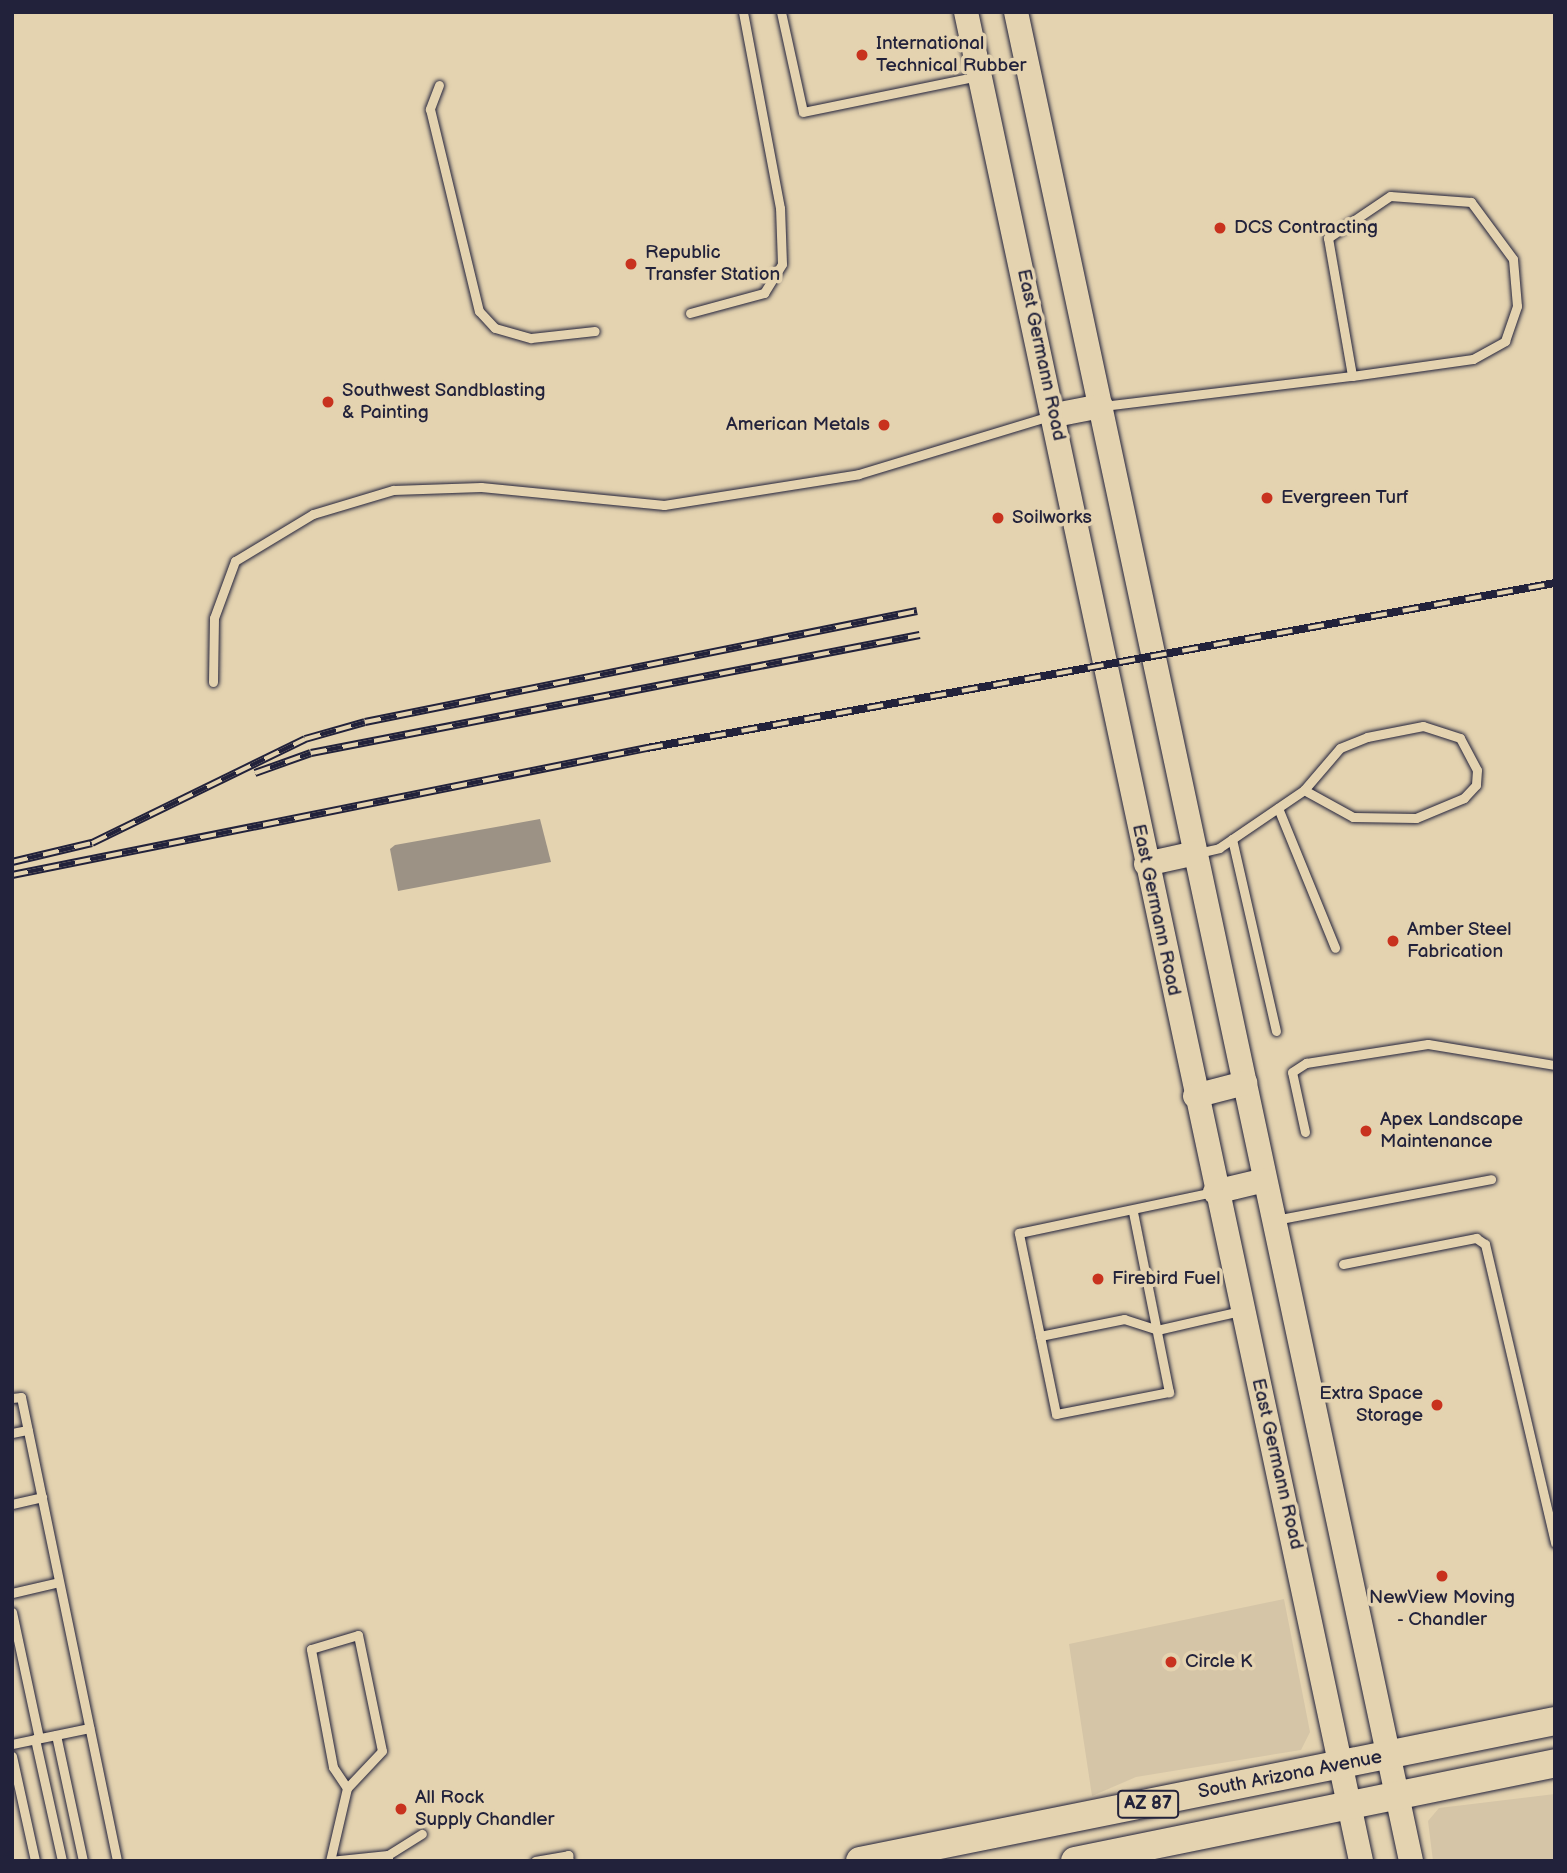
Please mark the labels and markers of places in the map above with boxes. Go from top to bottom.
place label: International Technical Rubber [876,33,1026,77]
marker: International Technical Rubber [854,47,870,63]
place label: DCS Contracting [1234,217,1378,239]
marker: DCS Contracting [1212,220,1228,236]
place label: Republic Transfer Station [645,242,781,286]
marker: Republic Transfer Station [623,256,639,272]
place label: Southwest Sandblasting & Painting [342,380,546,424]
marker: Southwest Sandblasting & Painting [320,394,336,410]
place label: American Metals [726,414,870,436]
marker: American Metals [876,417,892,433]
place label: Evergreen Turf [1281,487,1409,509]
marker: Evergreen Turf [1259,490,1275,506]
place label: Soilworks [1012,507,1092,529]
marker: Soilworks [990,510,1006,526]
place label: Amber Steel Fabrication [1407,919,1512,963]
marker: Amber Steel Fabrication [1385,933,1401,949]
place label: Apex Landscape Maintenance [1380,1109,1523,1153]
marker: Apex Landscape Maintenance [1358,1123,1374,1139]
place label: Firebird Fuel [1112,1268,1220,1290]
marker: Firebird Fuel [1090,1271,1106,1287]
place label: Extra Space Storage [1319,1383,1423,1427]
marker: Extra Space Storage [1429,1397,1445,1413]
marker: NewView Moving - Chandler [1434,1568,1450,1584]
place label: NewView Moving - Chandler [1369,1587,1515,1631]
place label: Circle K [1185,1651,1252,1673]
marker: Circle K [1163,1654,1179,1670]
place label: All Rock Supply Chandler [415,1787,556,1831]
marker: All Rock Supply Chandler [393,1801,409,1817]

